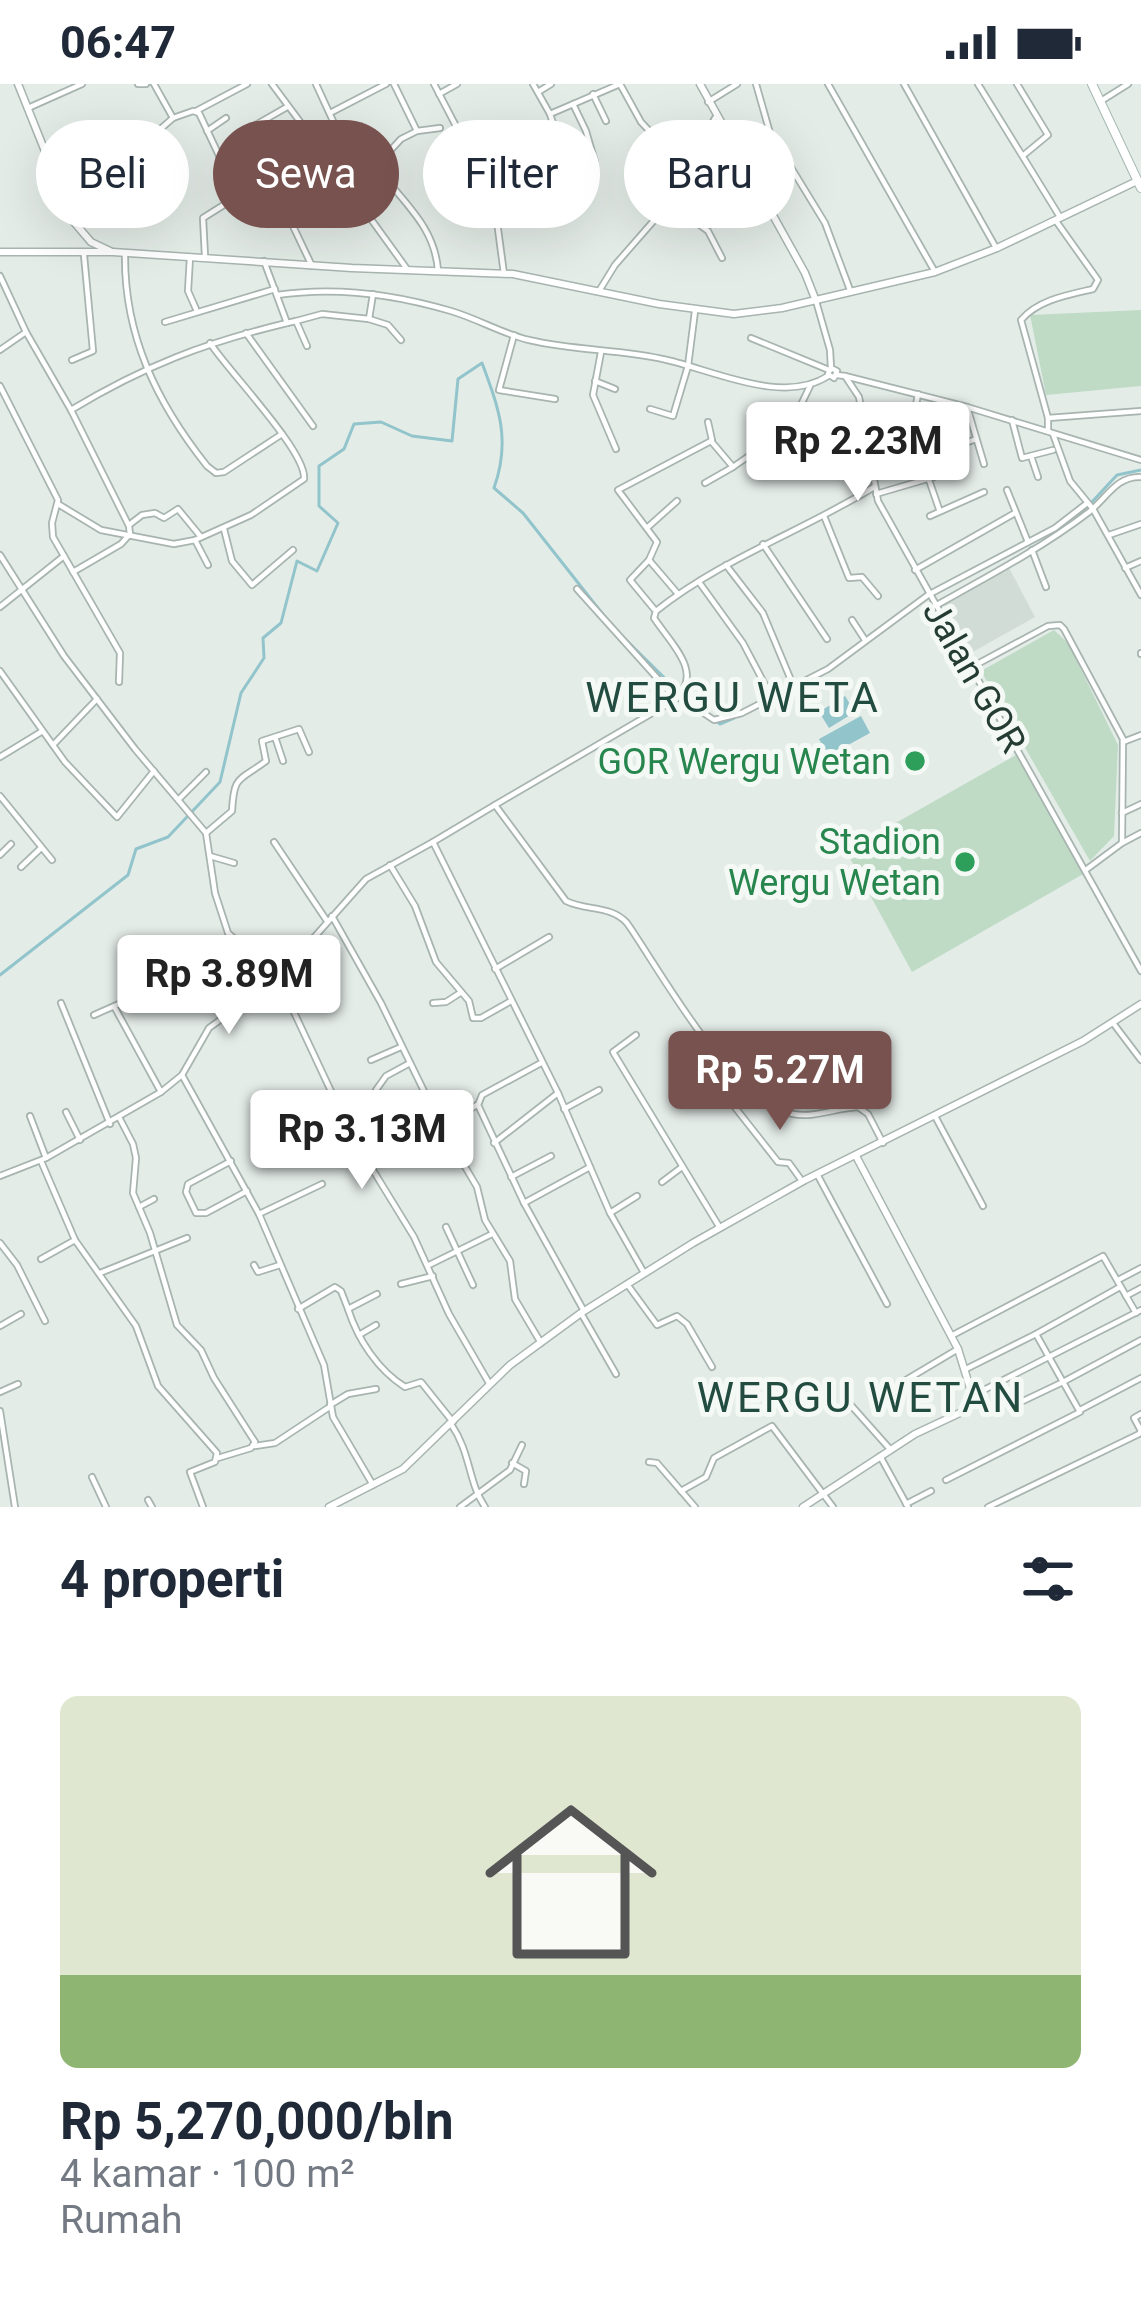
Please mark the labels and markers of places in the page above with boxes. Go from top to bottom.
pin: Rp 2.23M [734,402,982,504]
place label: GOR Wergu Wetan [598,741,891,783]
marker: GOR Wergu Wetan [902,748,928,774]
place label: Stadion Wergu Wetan [728,821,941,904]
marker: Stadion Wergu Wetan [952,849,978,875]
pin: Rp 3.89M [105,935,353,1037]
pin: Rp 5.27M [656,1031,904,1133]
pin: Rp 3.13M [238,1090,486,1192]

